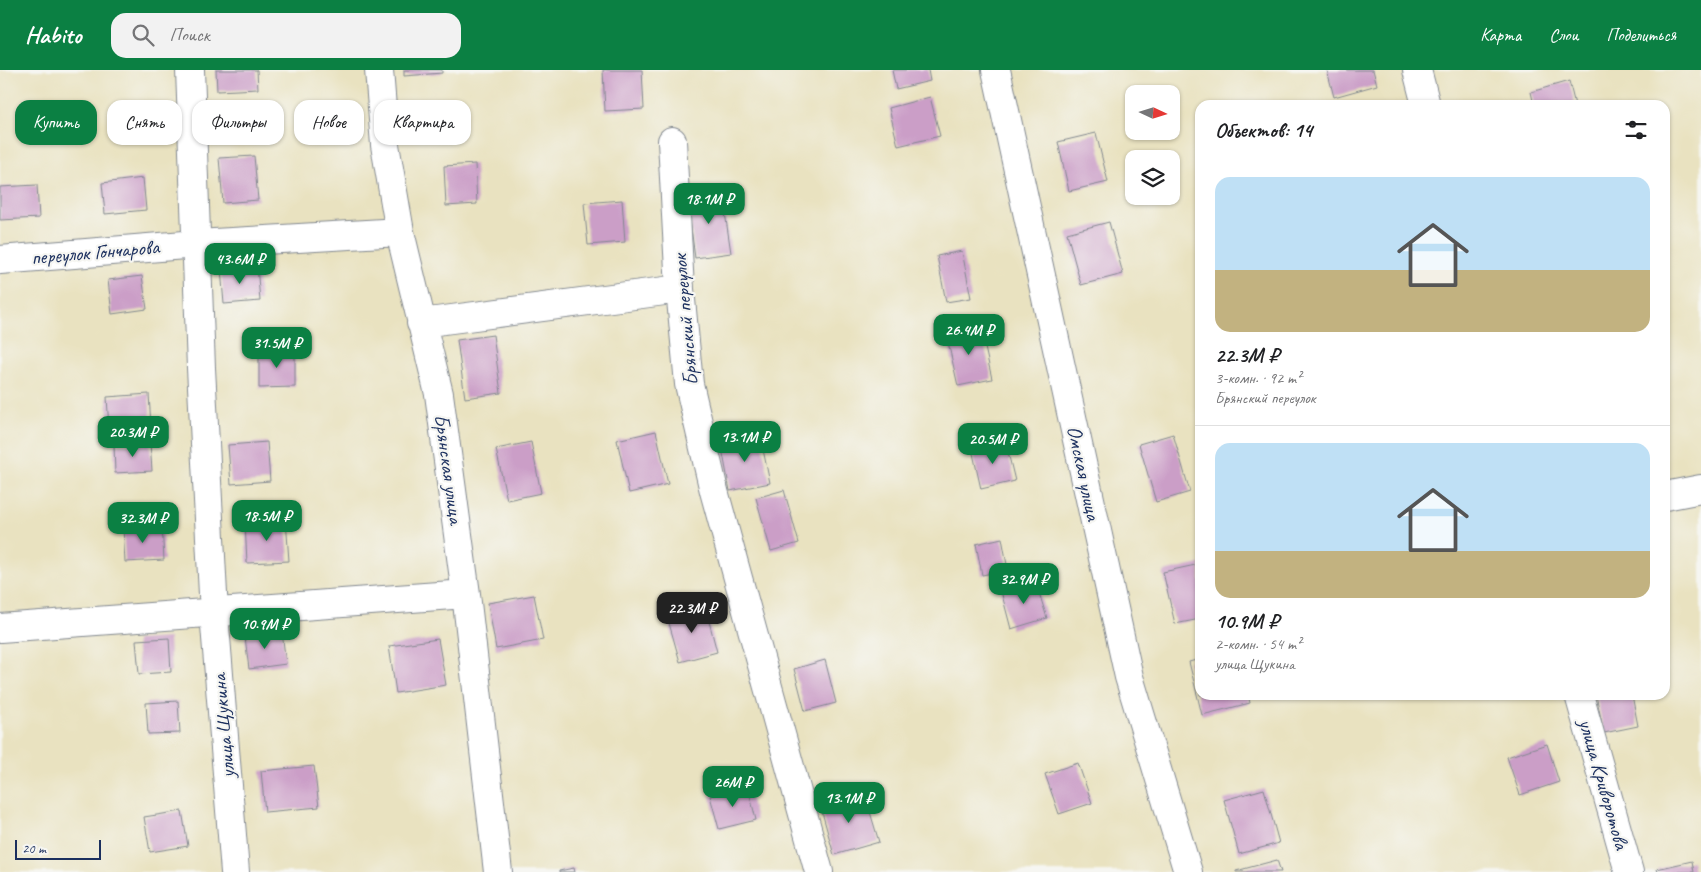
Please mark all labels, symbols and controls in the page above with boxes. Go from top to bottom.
search box [111,13,461,58]
text: Habito [25,20,81,50]
icon: search [129,21,157,49]
text: Поиск [169,23,210,47]
text: Карта [1480,24,1521,46]
text: Слои [1549,24,1578,46]
text: Поделиться [1606,24,1676,46]
north arrow [1125,85,1180,140]
map controls [1125,85,1180,205]
chip: Купить [15,100,97,145]
chip: Снять [107,100,182,145]
chip: Фильтры [192,100,284,145]
chip: Новое [294,100,364,145]
chip: Квартира [374,100,471,145]
icon: filters [1622,116,1650,144]
text: Объектов: 14 [1215,117,1312,143]
button: layers [1125,150,1180,205]
pin: 18.1M ₽ [663,182,755,225]
text: 18.1M ₽ [685,189,733,209]
icon: home [1388,210,1478,300]
street label: переулок Гончарова [30,233,162,271]
pin: 43.6M ₽ [194,242,286,285]
text: 43.6M ₽ [216,249,264,269]
street label: Брянский переулок [666,251,704,387]
pin: 26.4M ₽ [923,314,1015,356]
text: 26.4M ₽ [945,320,993,340]
pin: 31.5M ₽ [231,326,323,369]
text: 31.5M ₽ [253,333,301,353]
text: 22.3M ₽ [1215,342,1279,368]
text: 3-комн. · 92 m² [1215,368,1301,388]
text: Брянский переулок [1215,388,1315,408]
street label: Брянская улица [428,412,470,528]
pin: 20.3M ₽ [87,416,179,458]
pin: 13.1M ₽ [699,420,791,463]
text: 20.3M ₽ [109,422,157,442]
pin: 20.5M ₽ [947,422,1039,465]
street label: Омская улица [1061,423,1107,524]
text: 13.1M ₽ [721,427,769,447]
text: 20.5M ₽ [969,429,1017,449]
icon: home [1388,475,1478,565]
pin: 18.5M ₽ [221,500,313,542]
pin: 32.3M ₽ [97,502,189,544]
text: 18.5M ₽ [243,506,291,526]
text: 32.3M ₽ [119,508,167,528]
pin: 32.9M ₽ [978,562,1070,605]
text: 32.9M ₽ [1000,569,1048,589]
pin: 22.3M ₽ [646,592,738,634]
text: 22.3M ₽ [668,598,716,618]
pin: 10.9M ₽ [219,608,311,650]
text: 10.9M ₽ [1215,608,1279,634]
text: 10.9M ₽ [241,614,289,634]
text: 2-комн. · 54 m² [1215,634,1301,654]
text: улица Щукина [1215,654,1295,674]
street label: улица Щукина [205,670,241,781]
street label: улица Криворотова [1572,714,1635,854]
pin: 26M ₽ [698,766,768,808]
text: 26M ₽ [714,772,752,792]
pin: 13.1M ₽ [803,782,895,824]
text: 13.1M ₽ [825,788,873,808]
scale bar [15,837,101,860]
text: 20 m [22,840,46,857]

